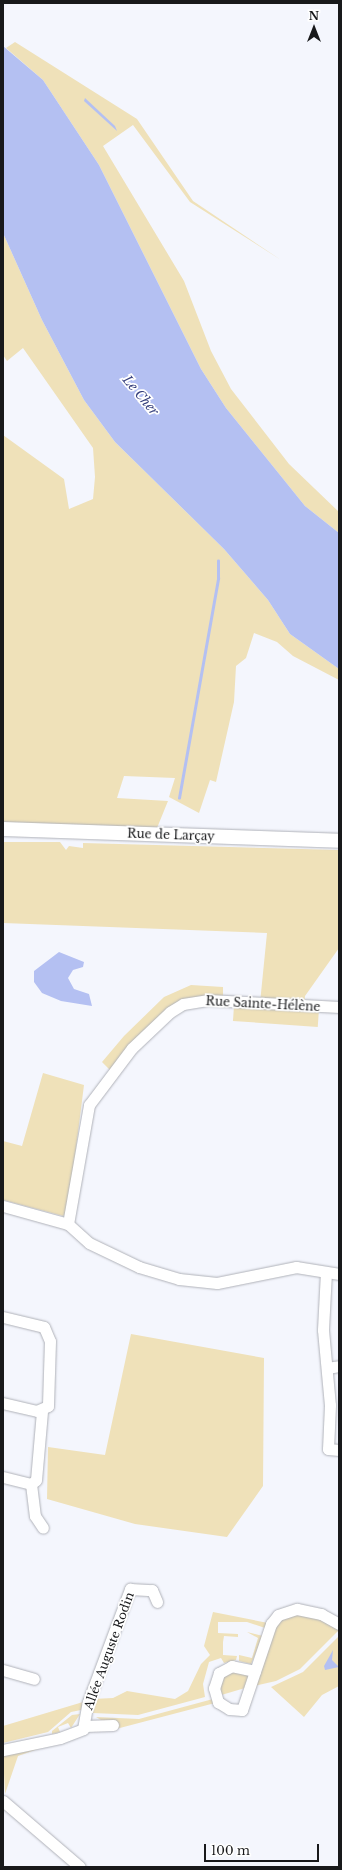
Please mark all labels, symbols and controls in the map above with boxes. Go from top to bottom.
north arrow [294,8,334,48]
text: N [309,9,319,23]
water label: Le Cher [119,373,161,419]
street label: Rue de Larçay [127,826,215,844]
street label: Rue Sainte-Hélène [205,994,321,1014]
street label: Allée Auguste Rodin [81,1590,137,1712]
scale bar [206,1836,321,1862]
text: 100 m [211,1843,250,1858]

